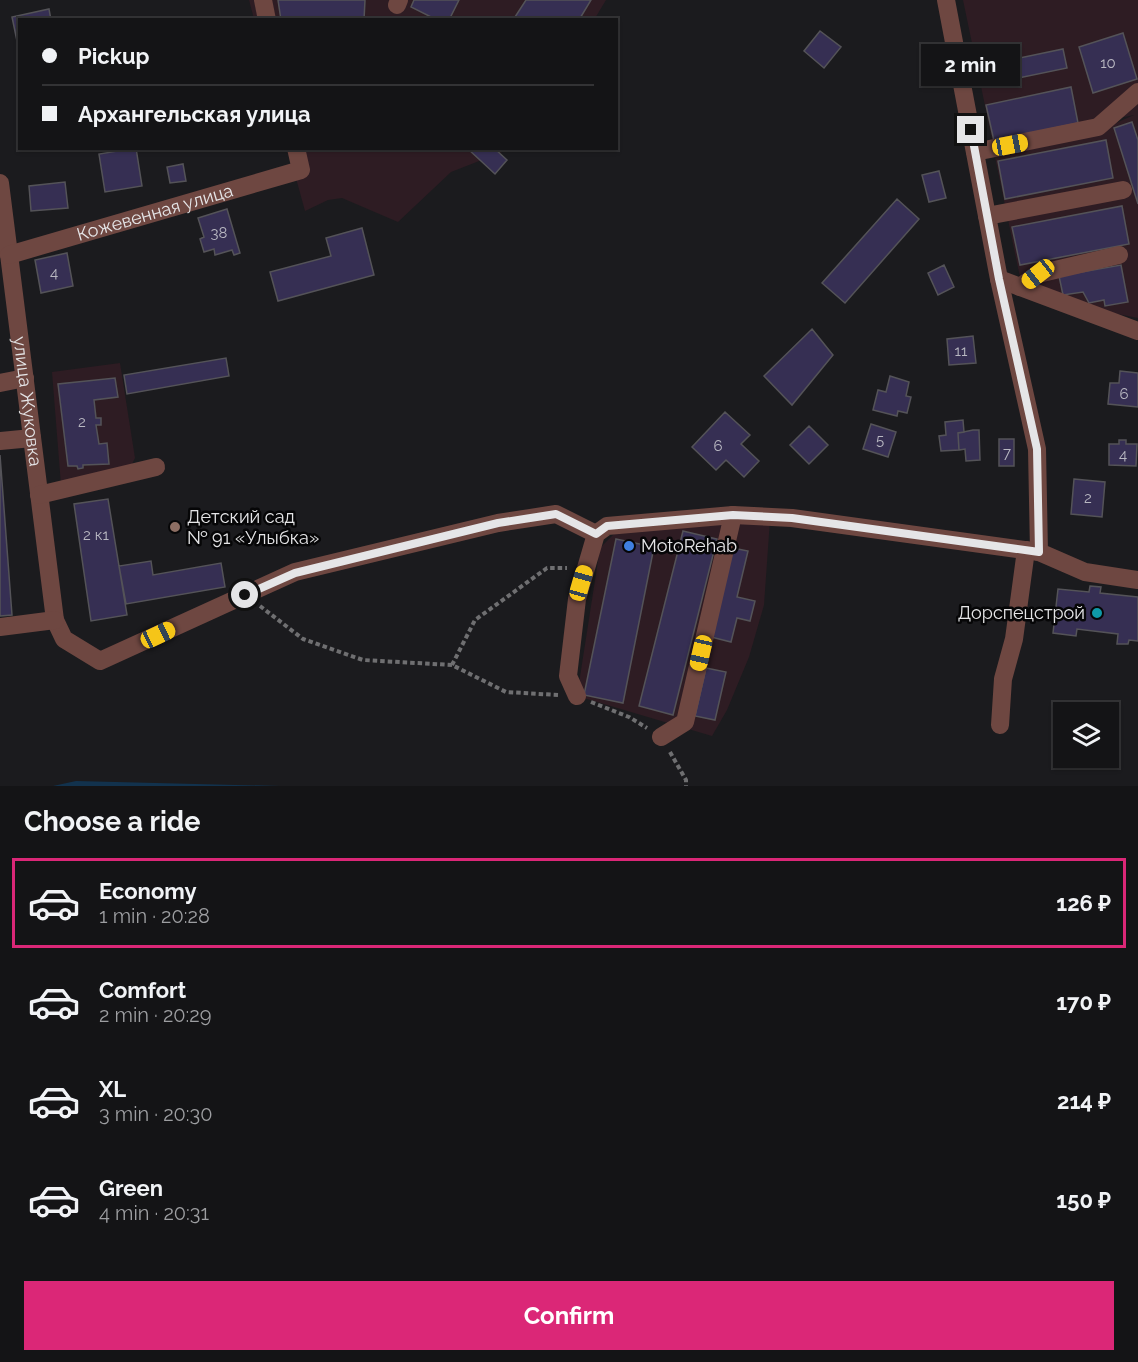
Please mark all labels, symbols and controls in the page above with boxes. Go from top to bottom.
text: Pickup [78,43,150,69]
callout: 2 min [922,43,1020,85]
text: 2 min [945,53,996,77]
house number: 10 [1100,54,1116,72]
text: Архангельская улица [78,101,311,127]
route end [957,116,984,143]
car [991,133,1029,157]
street label: Кожевенная улица [74,179,235,245]
house number: 38 [211,224,228,242]
car [1018,256,1058,292]
house number: 4 [50,264,58,282]
street label: улица Жуковка [9,335,47,467]
house number: 11 [955,342,968,360]
house number: 6 [1119,385,1129,403]
house number: 2 [78,413,86,431]
house number: 5 [876,431,884,449]
house number: 6 [713,437,723,455]
house number: 7 [1003,444,1011,462]
house number: 4 [1119,446,1127,464]
house number: 2 [1084,489,1092,507]
place label: Детский сад № 91 «Улыбка» [187,506,319,548]
marker: Детский сад № 91 «Улыбка» [168,520,182,534]
house number: 2 к1 [83,526,110,544]
place label: MotoRehab [641,535,737,556]
marker: MotoRehab [622,539,636,553]
car [567,563,595,603]
route start [231,581,258,608]
place label: Дорспецстрой [958,602,1085,623]
marker: Дорспецстрой [1090,606,1104,620]
car [138,619,178,651]
car [688,633,714,673]
map controls [1053,702,1119,768]
button: layers [1053,702,1119,768]
text: Choose a ride [24,806,200,837]
icon: car [27,876,81,930]
text: Economy [99,878,197,904]
text: 126 ₽ [1056,890,1111,916]
text: 1 min · 20:28 [99,904,210,928]
icon: car [27,975,81,1029]
text: Comfort [99,977,186,1003]
text: 170 ₽ [1056,989,1111,1015]
text: 2 min · 20:29 [99,1003,211,1027]
icon: car [27,1074,81,1128]
text: XL [99,1076,126,1102]
text: 214 ₽ [1057,1088,1111,1114]
text: 3 min · 20:30 [99,1102,213,1126]
icon: car [27,1173,81,1227]
text: Green [99,1175,163,1201]
text: 150 ₽ [1056,1187,1111,1213]
text: 4 min · 20:31 [99,1201,209,1225]
button: Confirm [24,1281,1114,1350]

